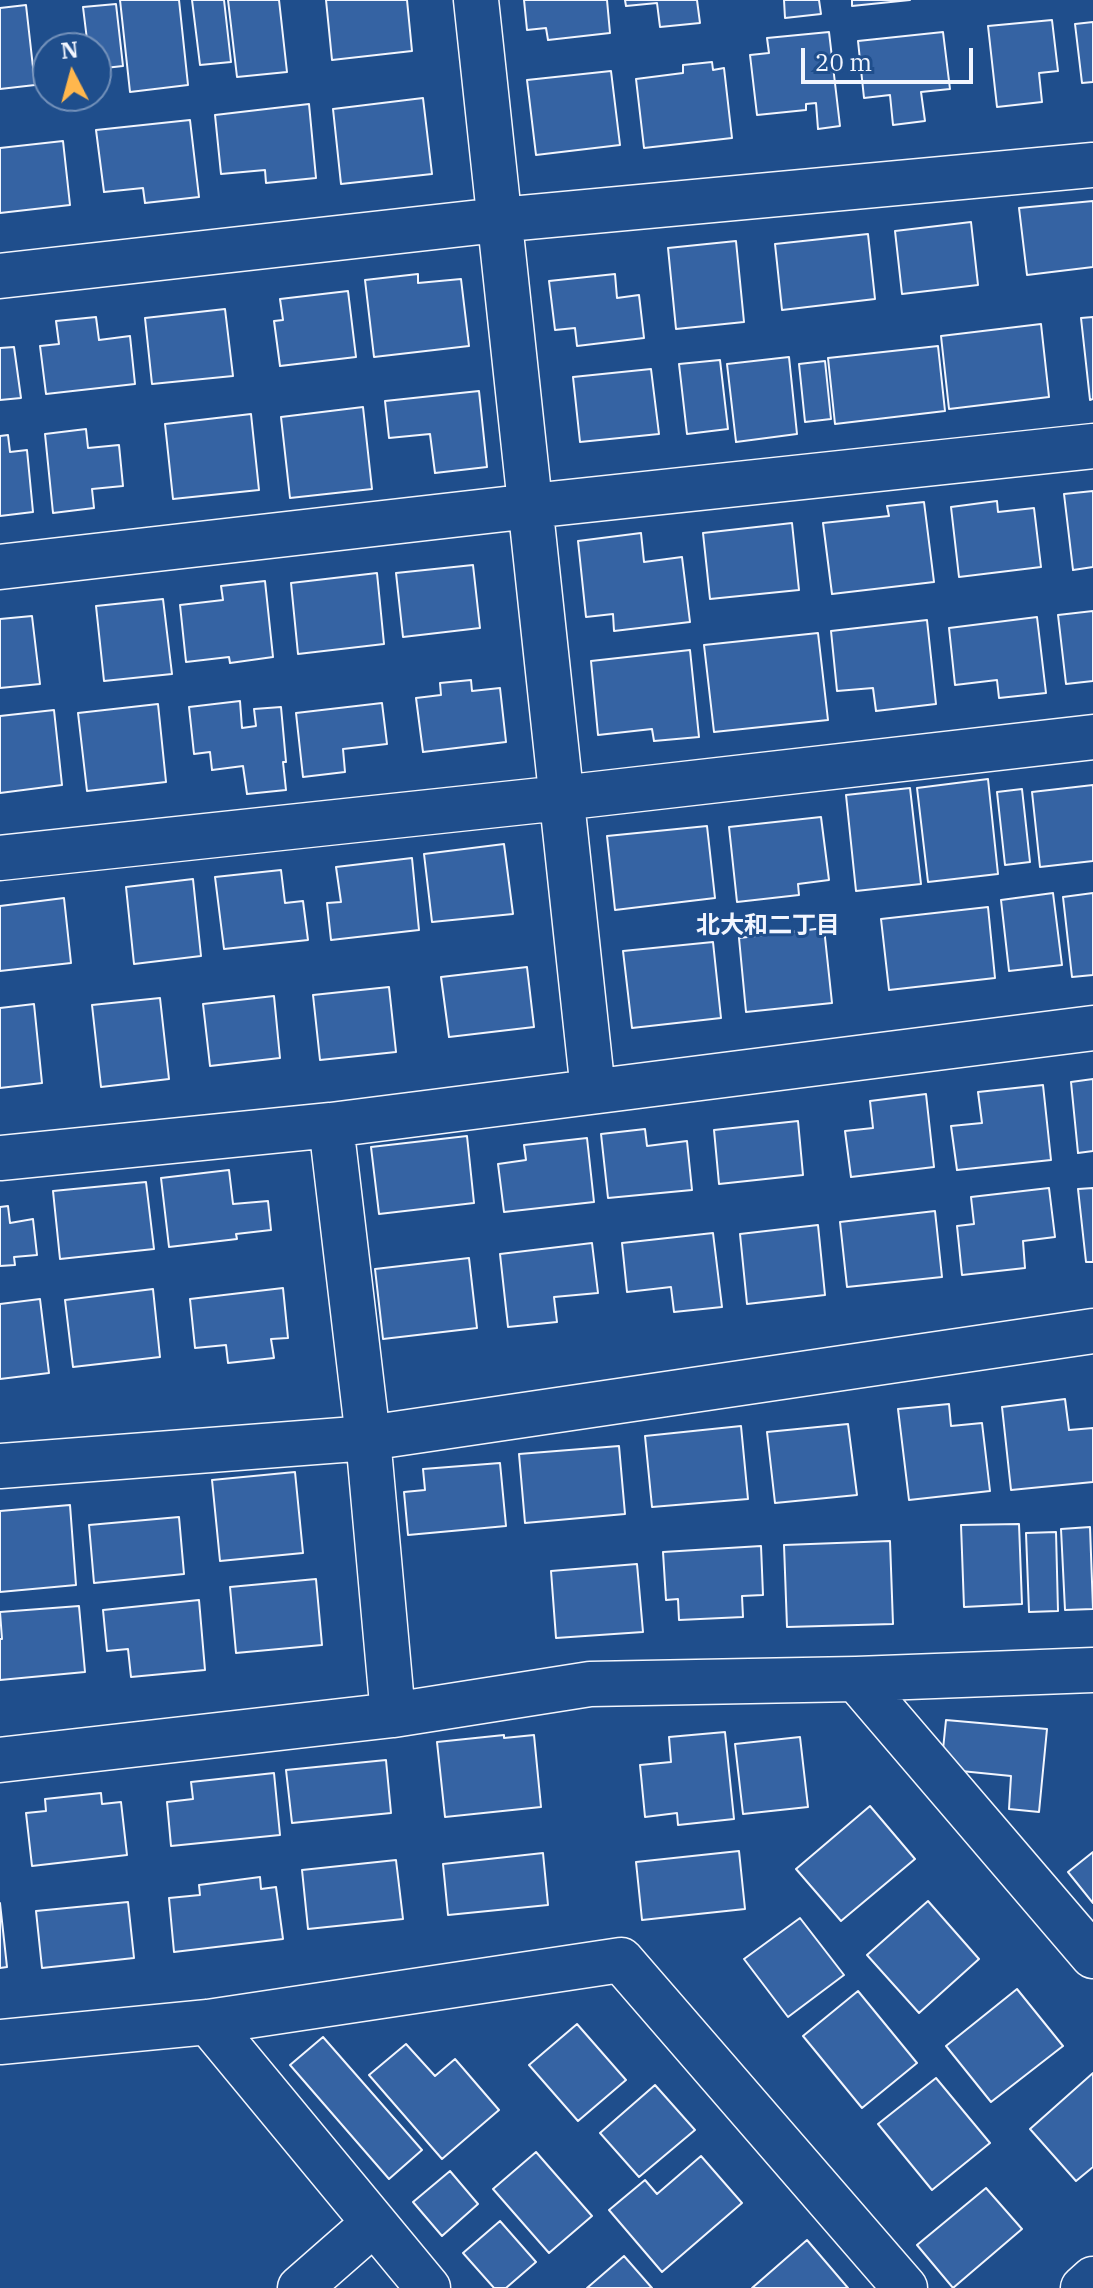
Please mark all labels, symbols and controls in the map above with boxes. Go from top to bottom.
north arrow [32,32,112,112]
scale bar [805,32,977,82]
text: N [59,34,80,65]
text: 20 m [815,46,872,78]
district label: 北大和二丁目 [696,912,840,940]

